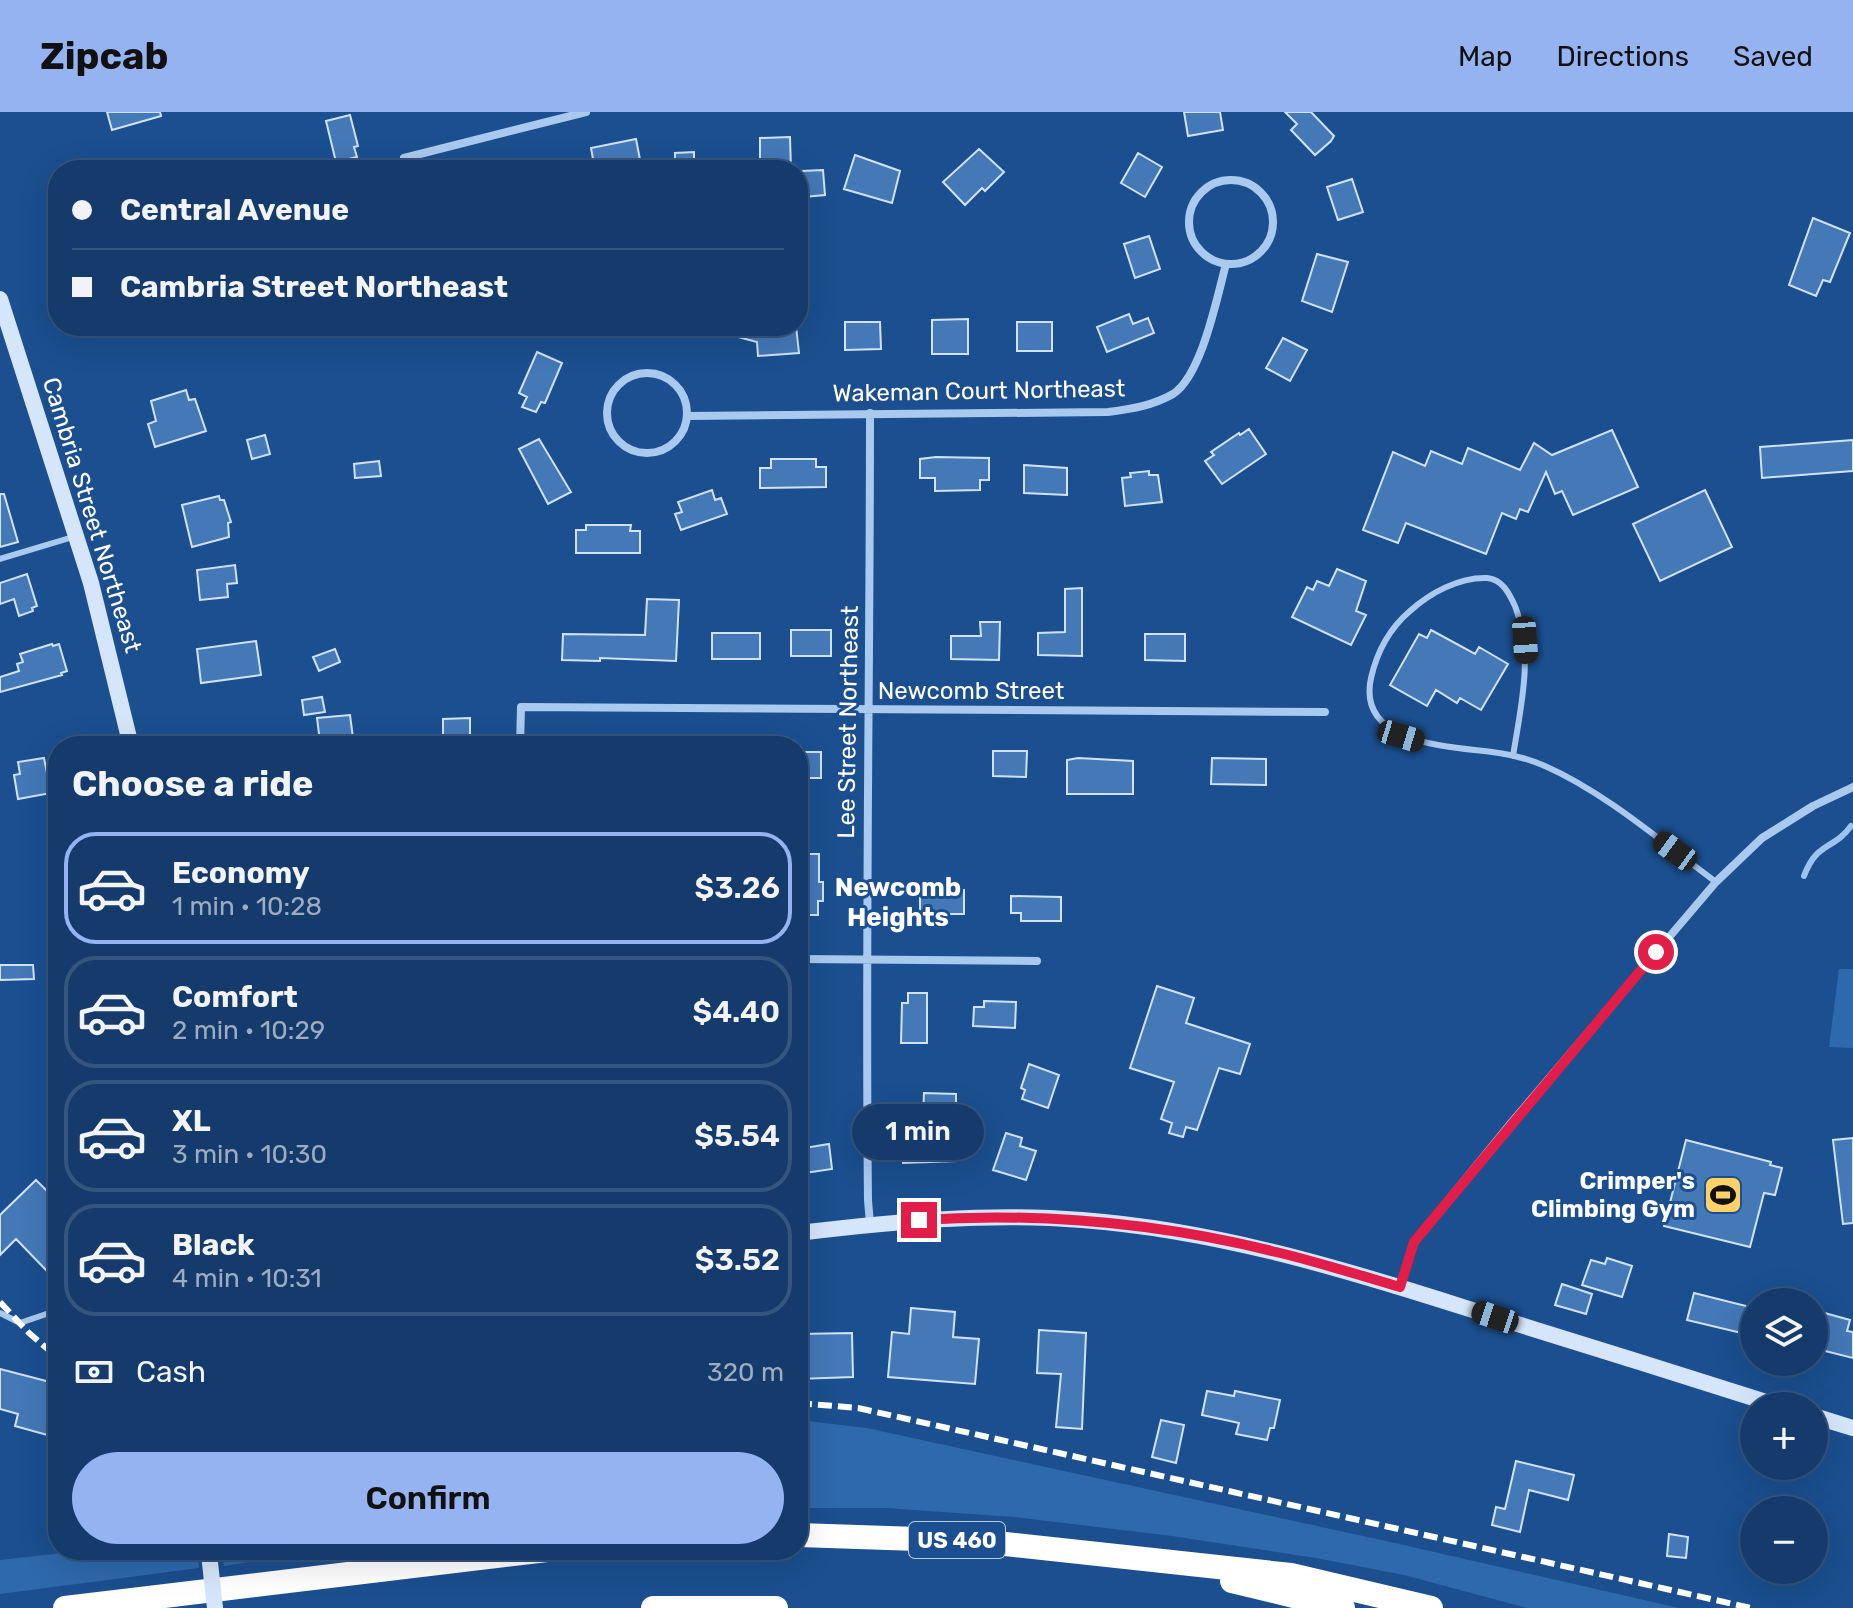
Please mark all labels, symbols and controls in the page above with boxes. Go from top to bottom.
text: Zipcab [40,33,168,79]
text: Map [1458,40,1512,73]
text: Directions [1556,40,1689,73]
text: Saved [1733,40,1813,73]
text: Central Avenue [120,192,349,228]
text: Cambria Street Northeast [120,269,508,305]
street label: Cambria Street Northeast [37,374,147,656]
street label: Wakeman Court Northeast [832,374,1126,408]
street label: Lee Street Northeast [832,605,864,839]
car [1511,615,1539,665]
street label: Newcomb Street [878,677,1064,705]
car [1375,718,1427,754]
text: Choose a ride [72,762,313,805]
car [1649,827,1701,875]
icon: car [76,852,148,924]
text: Economy [172,855,310,891]
text: $3.26 [695,870,780,906]
district label: Newcomb Heights [835,872,961,933]
text: 1 min · 10:28 [172,891,322,922]
route start [1638,934,1674,970]
icon: car [76,976,148,1048]
text: Comfort [172,979,298,1015]
text: $4.40 [693,994,780,1030]
text: 2 min · 10:29 [172,1015,325,1046]
icon: car [76,1100,148,1172]
text: XL [172,1103,211,1139]
callout: 1 min [853,1104,985,1160]
text: 1 min [885,1116,951,1147]
text: $5.54 [694,1118,780,1154]
text: 3 min · 10:30 [172,1139,327,1170]
place label: Crimper's Climbing Gym [1531,1167,1695,1223]
sports icon: Crimper's Climbing Gym [1702,1174,1744,1216]
route end [901,1202,937,1238]
icon: car [76,1224,148,1296]
text: Black [172,1227,255,1263]
text: $3.52 [695,1242,780,1278]
text: 4 min · 10:31 [172,1263,322,1294]
map controls [1740,1288,1828,1584]
button: layers [1740,1288,1828,1376]
car [1468,1298,1522,1336]
icon: cash [72,1350,116,1394]
text: Cash [136,1354,206,1390]
text: 320 m [707,1357,784,1388]
button: + [1740,1392,1828,1480]
button: Confirm [72,1452,784,1544]
button: − [1740,1496,1828,1584]
road number: US 460 [909,1522,1005,1558]

